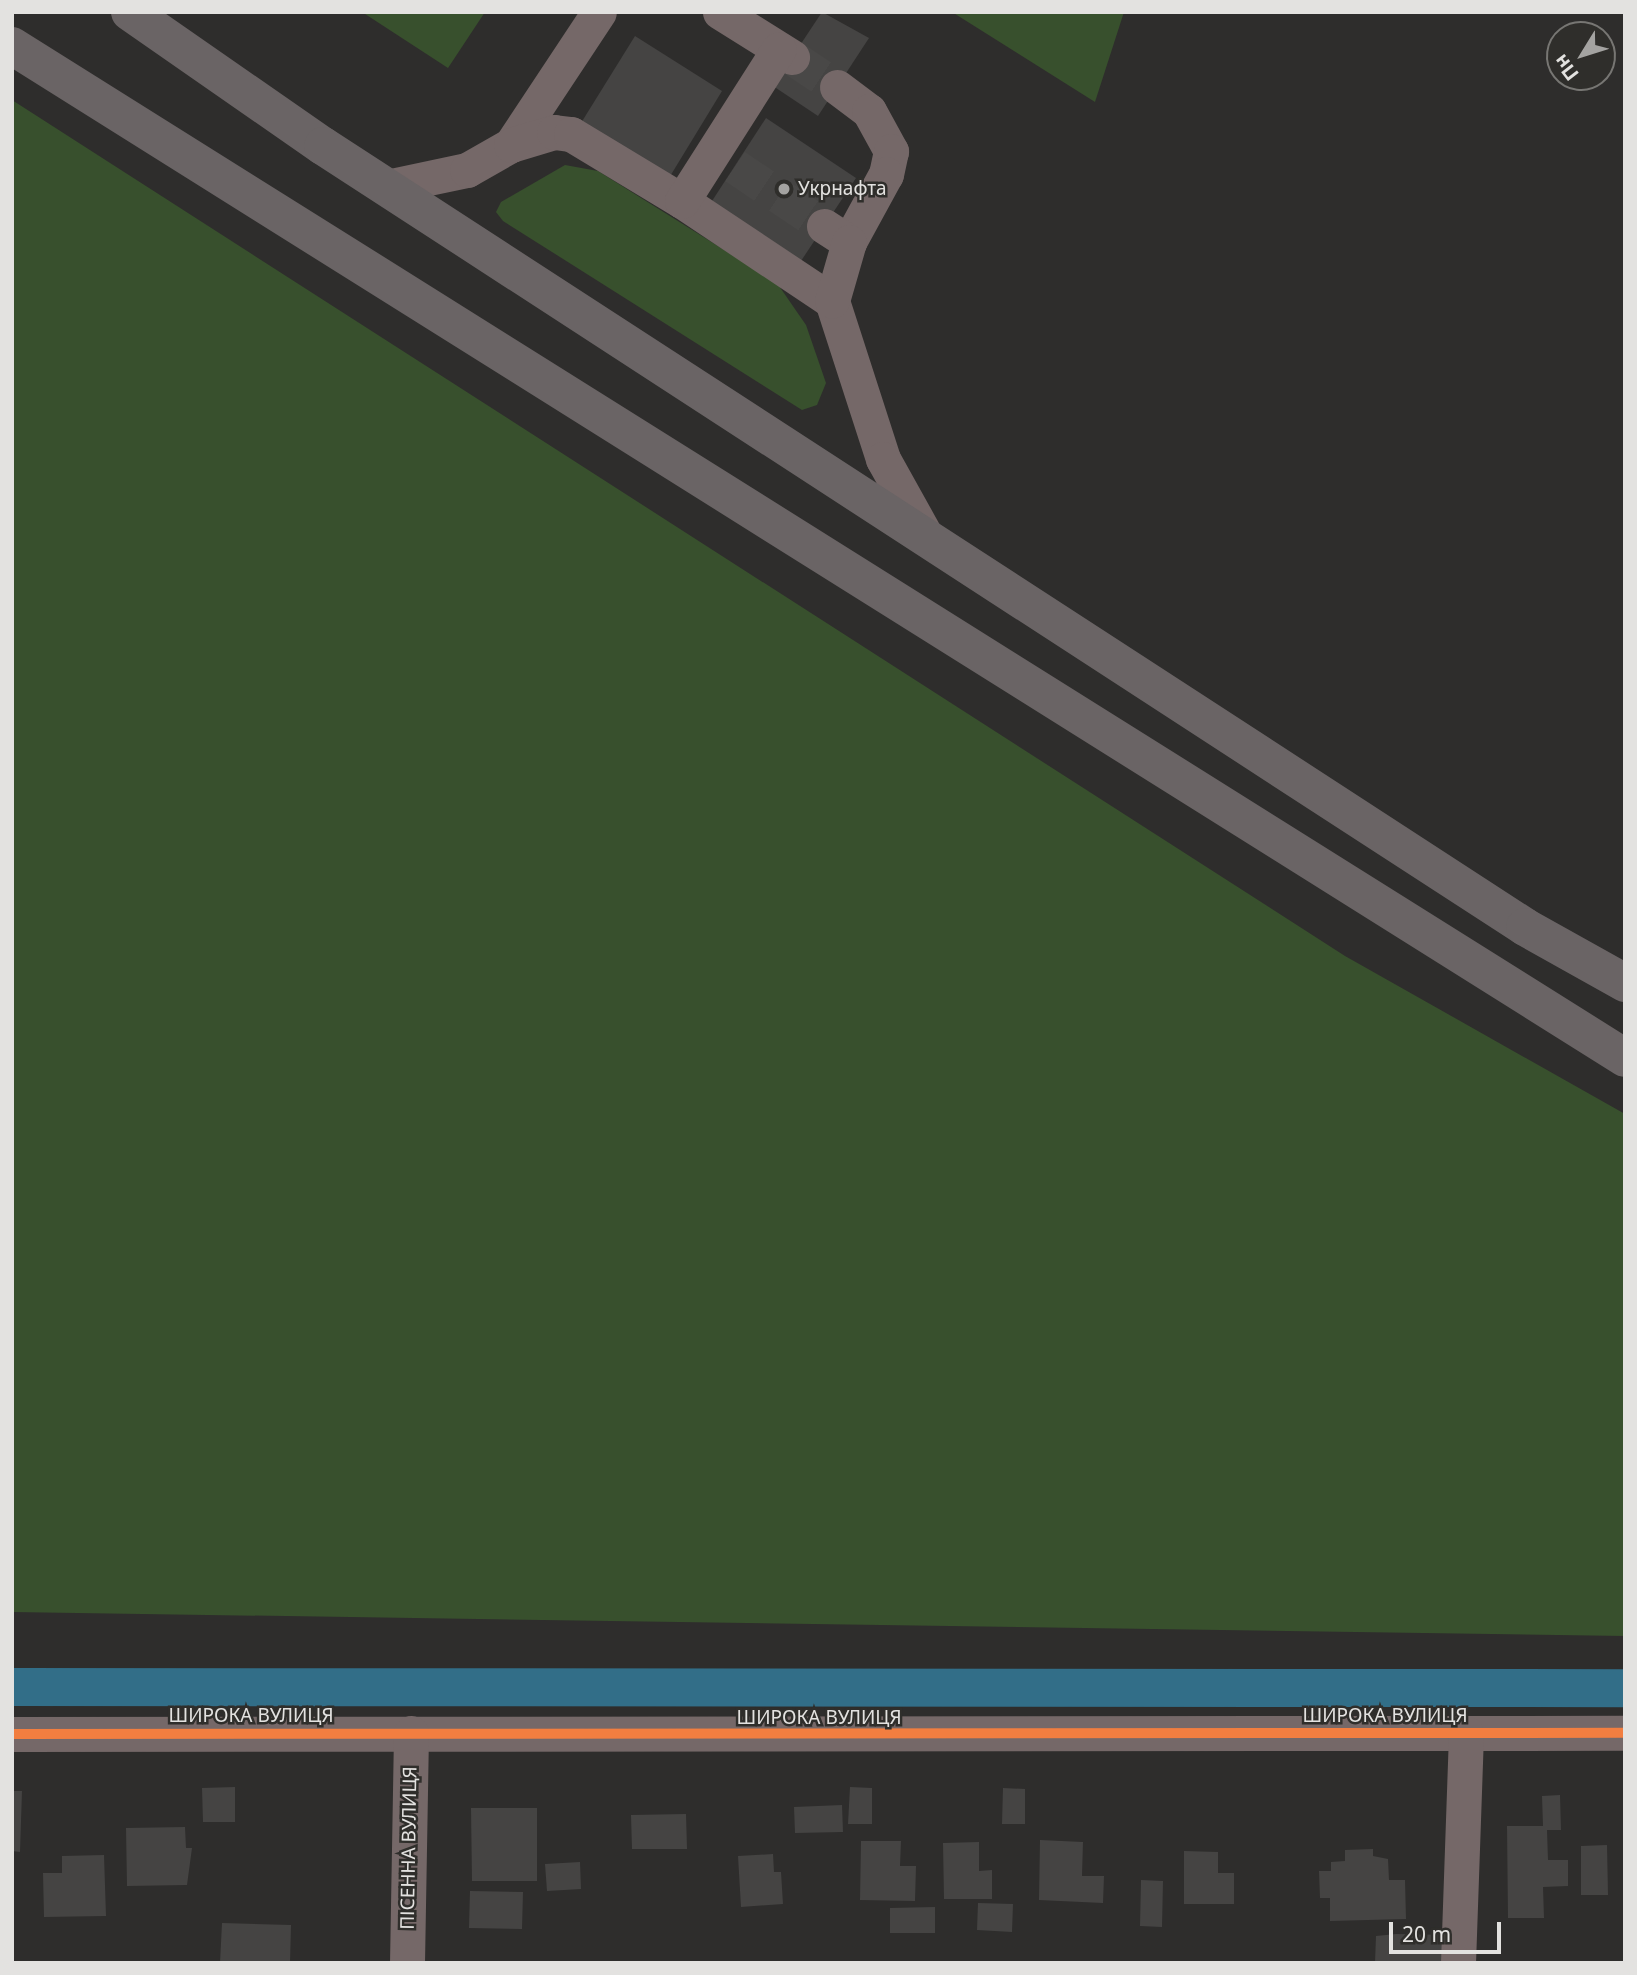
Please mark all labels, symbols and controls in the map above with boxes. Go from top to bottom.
north arrow [1546,21,1616,91]
text: Пн [1547,49,1585,86]
place label: Укрнафта [798,178,887,200]
marker: Укрнафта [776,181,792,197]
street label: ШИРОКА ВУЛИЦЯ [168,1705,334,1727]
street label: ШИРОКА ВУЛИЦЯ [1302,1705,1468,1727]
street label: ШИРОКА ВУЛИЦЯ [736,1707,902,1729]
street label: ПІСЕННА ВУЛИЦЯ [396,1766,422,1930]
scale bar [1392,1909,1504,1953]
text: 20 m [1402,1920,1451,1948]

